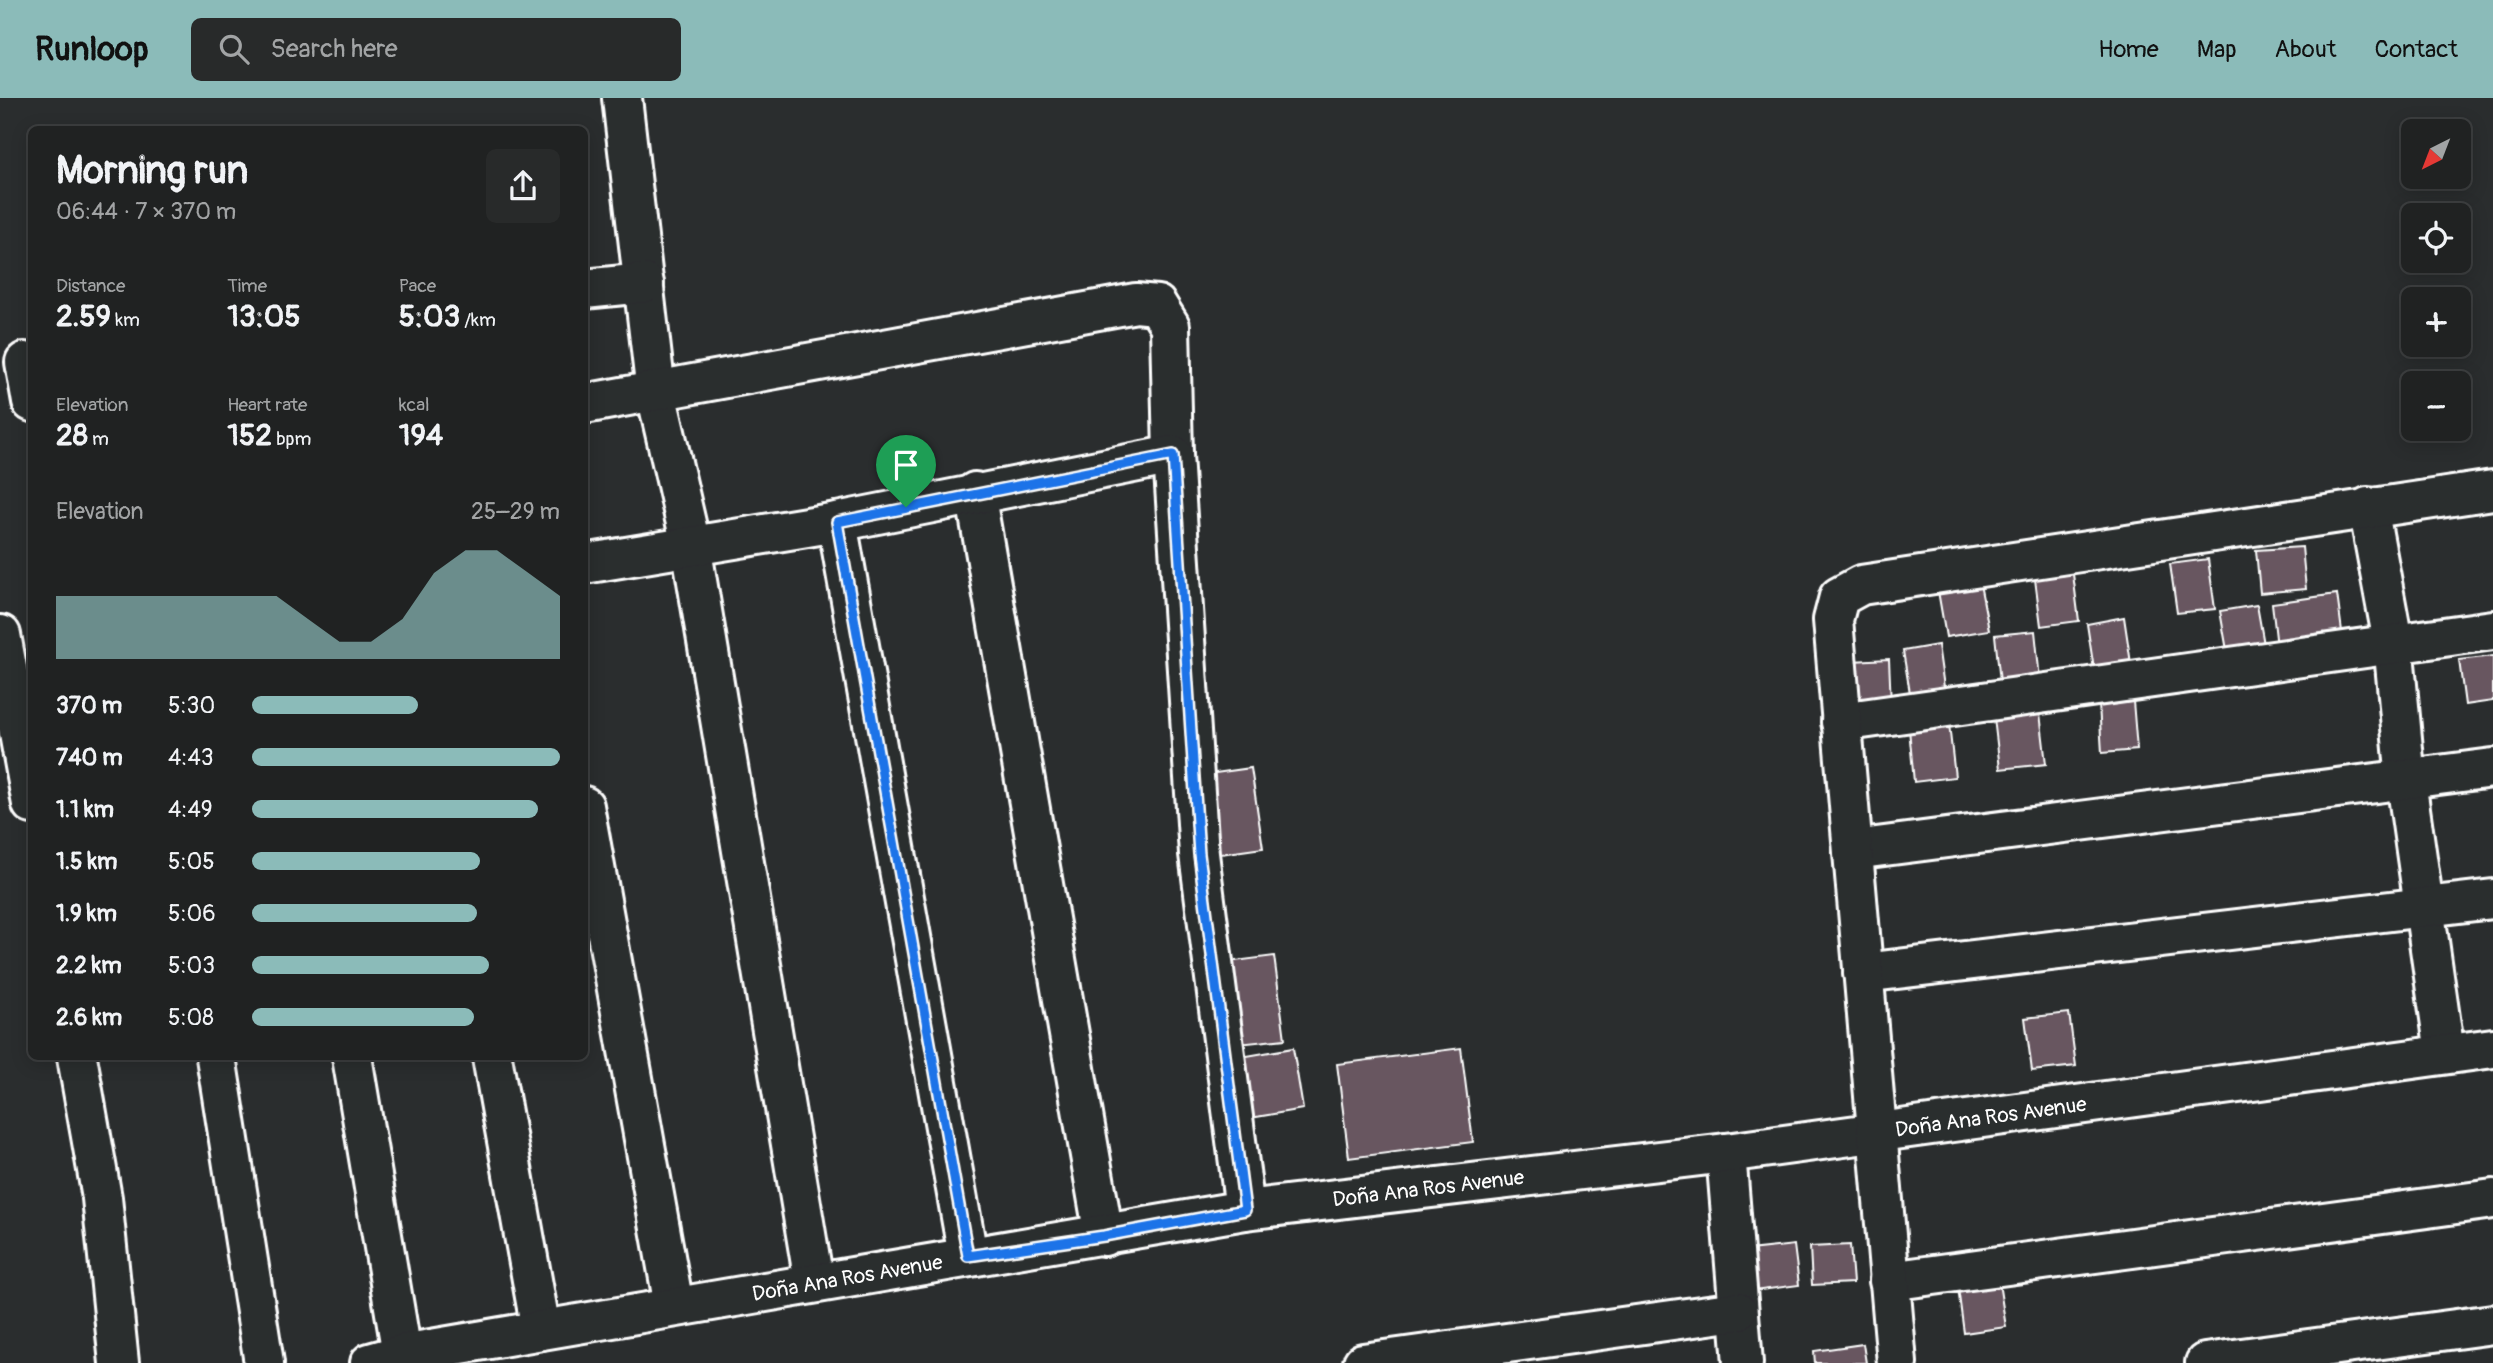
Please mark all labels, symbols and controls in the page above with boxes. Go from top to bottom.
search box [191,18,681,81]
text: Runloop [35,29,149,70]
icon: search [215,30,253,68]
text: Search here [271,33,398,65]
text: Home [2098,35,2159,64]
text: Map [2197,35,2237,64]
text: About [2275,35,2337,64]
text: Contact [2375,35,2458,64]
north arrow [2401,119,2471,189]
map controls [2401,119,2471,441]
text: Morning run [56,147,248,195]
button: share [486,149,560,223]
text: 06:44 · 7 × 370 m [56,197,236,226]
button: locate [2401,203,2471,273]
text: Distance [56,274,125,298]
text: Time [227,274,267,298]
text: Pace [399,274,436,298]
button: + [2401,287,2471,357]
text: 2.59 [56,298,111,335]
text: 13:05 [227,298,301,335]
text: 5:03 [399,298,460,335]
text: km [111,308,140,332]
text: /km [460,308,496,332]
button: − [2401,371,2471,441]
text: Elevation [56,393,128,417]
text: Heart rate [227,393,307,417]
text: kcal [399,393,430,417]
text: 28 [56,417,88,454]
text: 152 [227,417,272,454]
text: 194 [399,417,443,454]
text: m [88,427,109,451]
text: bpm [272,427,311,451]
pin [876,435,936,507]
icon: arrive [887,446,925,484]
text: Elevation [56,497,144,526]
text: 25–29 m [471,497,560,526]
text: 370 m [56,691,122,720]
text: 5:30 [168,691,215,720]
text: 740 m [56,743,123,772]
text: 4:43 [168,743,214,772]
text: 1.1 km [56,795,114,824]
text: 4:49 [168,795,213,824]
text: 1.5 km [56,847,118,876]
text: 5:05 [168,847,215,876]
text: 1.9 km [56,899,117,928]
text: 5:06 [168,899,216,928]
text: 2.2 km [56,951,122,980]
text: 5:03 [168,951,215,980]
text: 2.6 km [56,1003,122,1032]
text: 5:08 [168,1003,214,1032]
street label: Doña Ana Ros Avenue [1893,1090,2089,1143]
street label: Doña Ana Ros Avenue [1331,1163,1526,1213]
street label: Doña Ana Ros Avenue [750,1248,945,1307]

